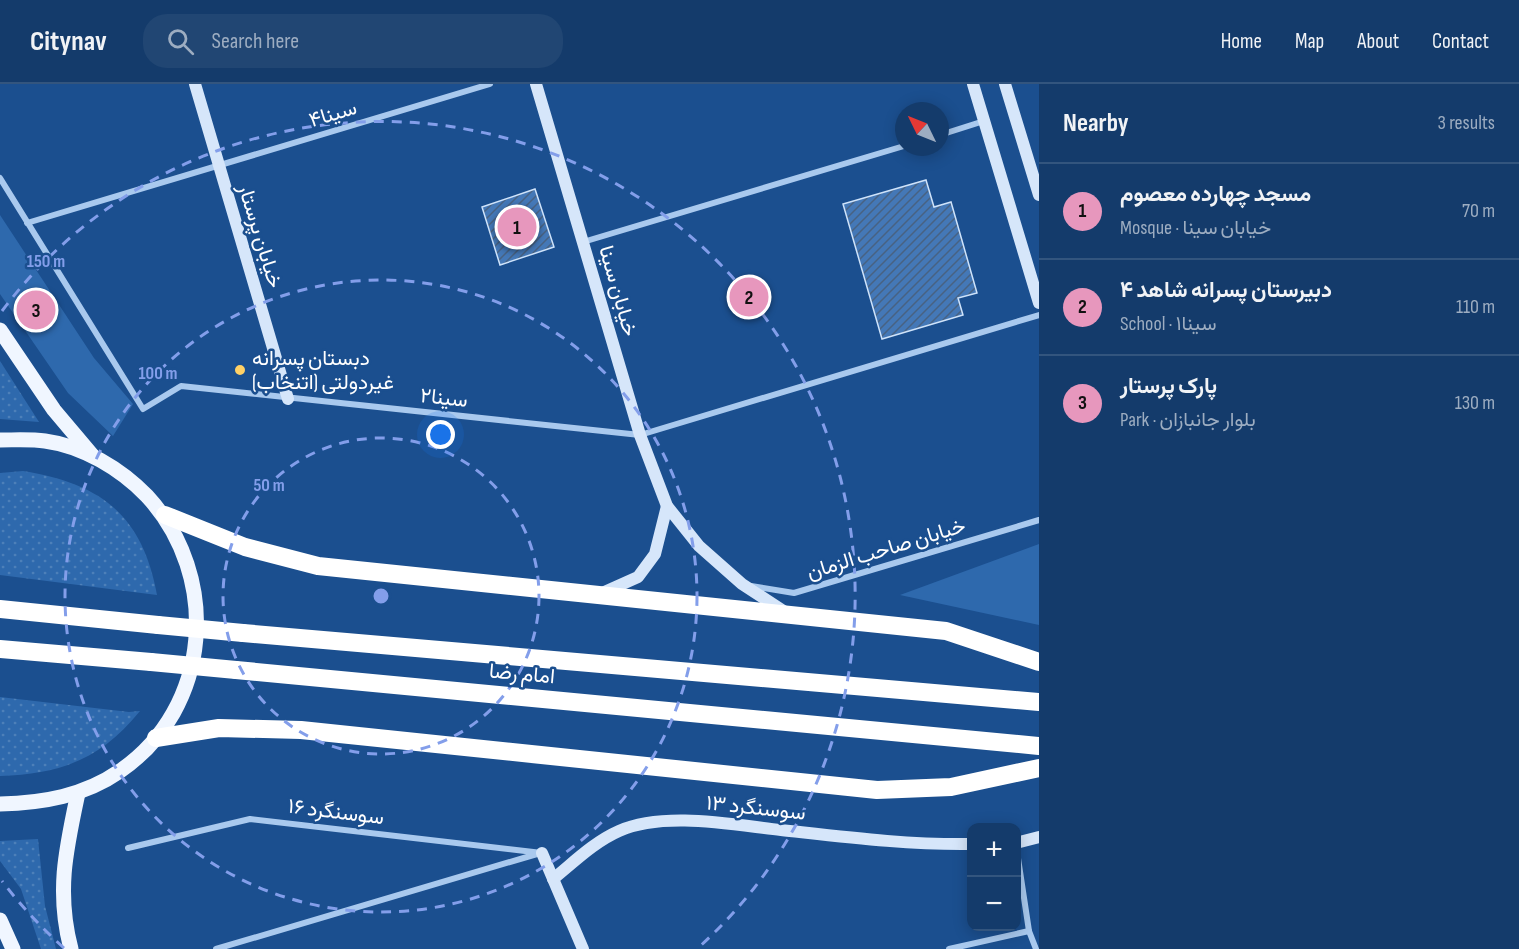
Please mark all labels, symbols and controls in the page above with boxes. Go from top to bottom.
search box [143,14,563,68]
text: Citynav [30,25,107,58]
icon: search [164,25,197,58]
text: Search here [212,28,299,55]
text: Home [1221,29,1262,54]
text: Map [1295,29,1324,54]
text: About [1357,29,1399,54]
text: Contact [1432,29,1489,54]
street label: سینا۴ [306,95,360,133]
north arrow [895,102,949,156]
text: Nearby [1063,108,1129,139]
text: 3 results [1438,111,1495,135]
street label: خیابان پرستار [231,180,288,291]
text: مسجد چهارده معصوم [1120,181,1311,208]
text: 1 [1079,199,1086,223]
text: 70 m [1462,199,1495,223]
pin: 1 [498,204,536,250]
text: Mosque · خیابان سینا [1120,216,1271,240]
street label: خیابان سینا [593,243,643,339]
text: 150 m [27,251,65,272]
pin: 2 [730,274,768,320]
text: دبیرستان پسرانه شاهد ۴ [1120,277,1332,304]
pin: 3 [16,288,56,332]
text: 2 [1078,295,1087,319]
text: 110 m [1456,295,1495,319]
text: School · سینا۱ [1120,312,1217,336]
place label: دبستان پسرانه غیردولتی (اتنخاب) [252,346,394,395]
text: 100 m [139,363,178,384]
marker: دبستان پسرانه غیردولتی (اتنخاب) [233,363,247,377]
text: پارک پرستار [1120,373,1217,400]
street label: سینا۲ [419,383,469,413]
text: 3 [1078,391,1087,415]
text: 130 m [1455,391,1495,415]
text: Park · بلوار جانبازان [1120,408,1256,432]
your location [426,420,455,449]
text: 50 m [253,475,285,496]
street label: خیابان صاحب الزمان [804,513,968,585]
centre of rings [371,586,391,606]
street label: امام رضا [488,659,556,690]
street label: سوسنگرد ۱۳ [705,790,807,826]
street label: سوسنگرد ۱۶ [287,794,385,830]
map controls [967,823,1021,931]
button: + [967,823,1021,877]
button: − [967,877,1021,931]

